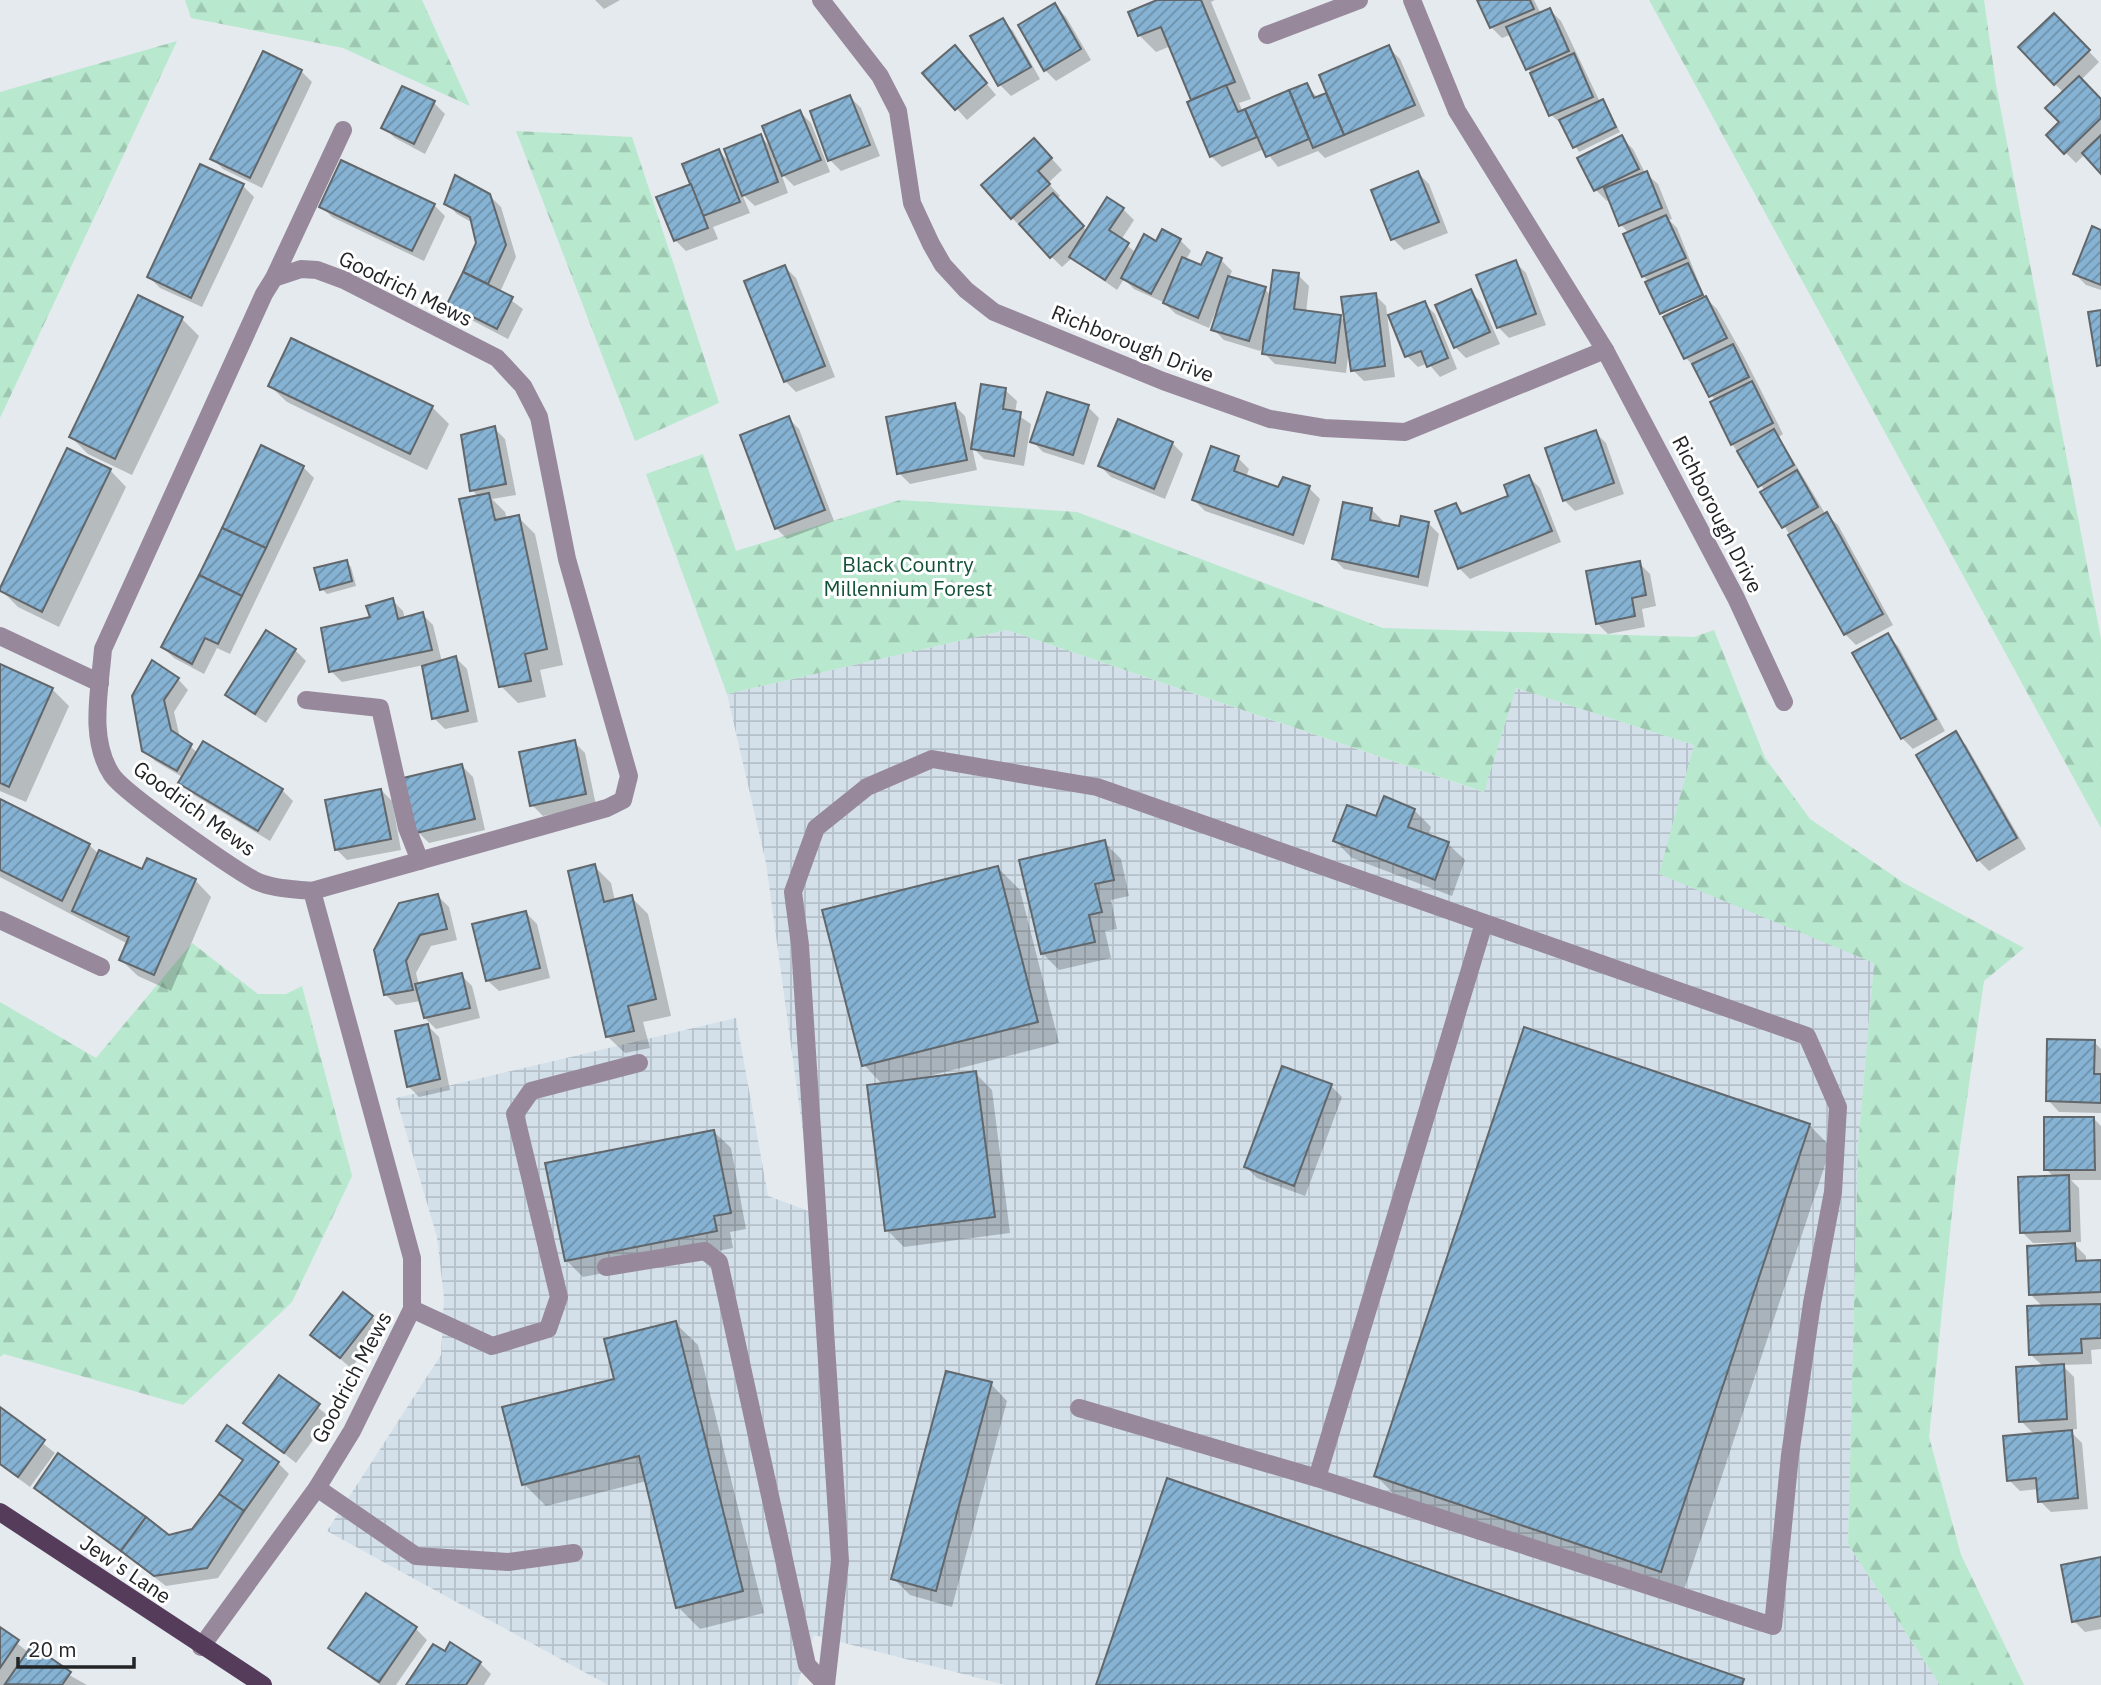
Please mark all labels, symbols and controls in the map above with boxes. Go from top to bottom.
street label: Goodrich Mews [334,244,478,332]
street label: Richborough Drive [1047,298,1219,388]
street label: Richborough Drive [1666,431,1770,597]
park label: Black Country Millennium Forest [823,550,993,602]
street label: Goodrich Mews [128,754,262,862]
street label: Goodrich Mews [304,1306,398,1448]
street label: Jew's Lane [75,1528,177,1610]
scale bar [18,1626,133,1670]
text: 20 m [28,1635,77,1663]

